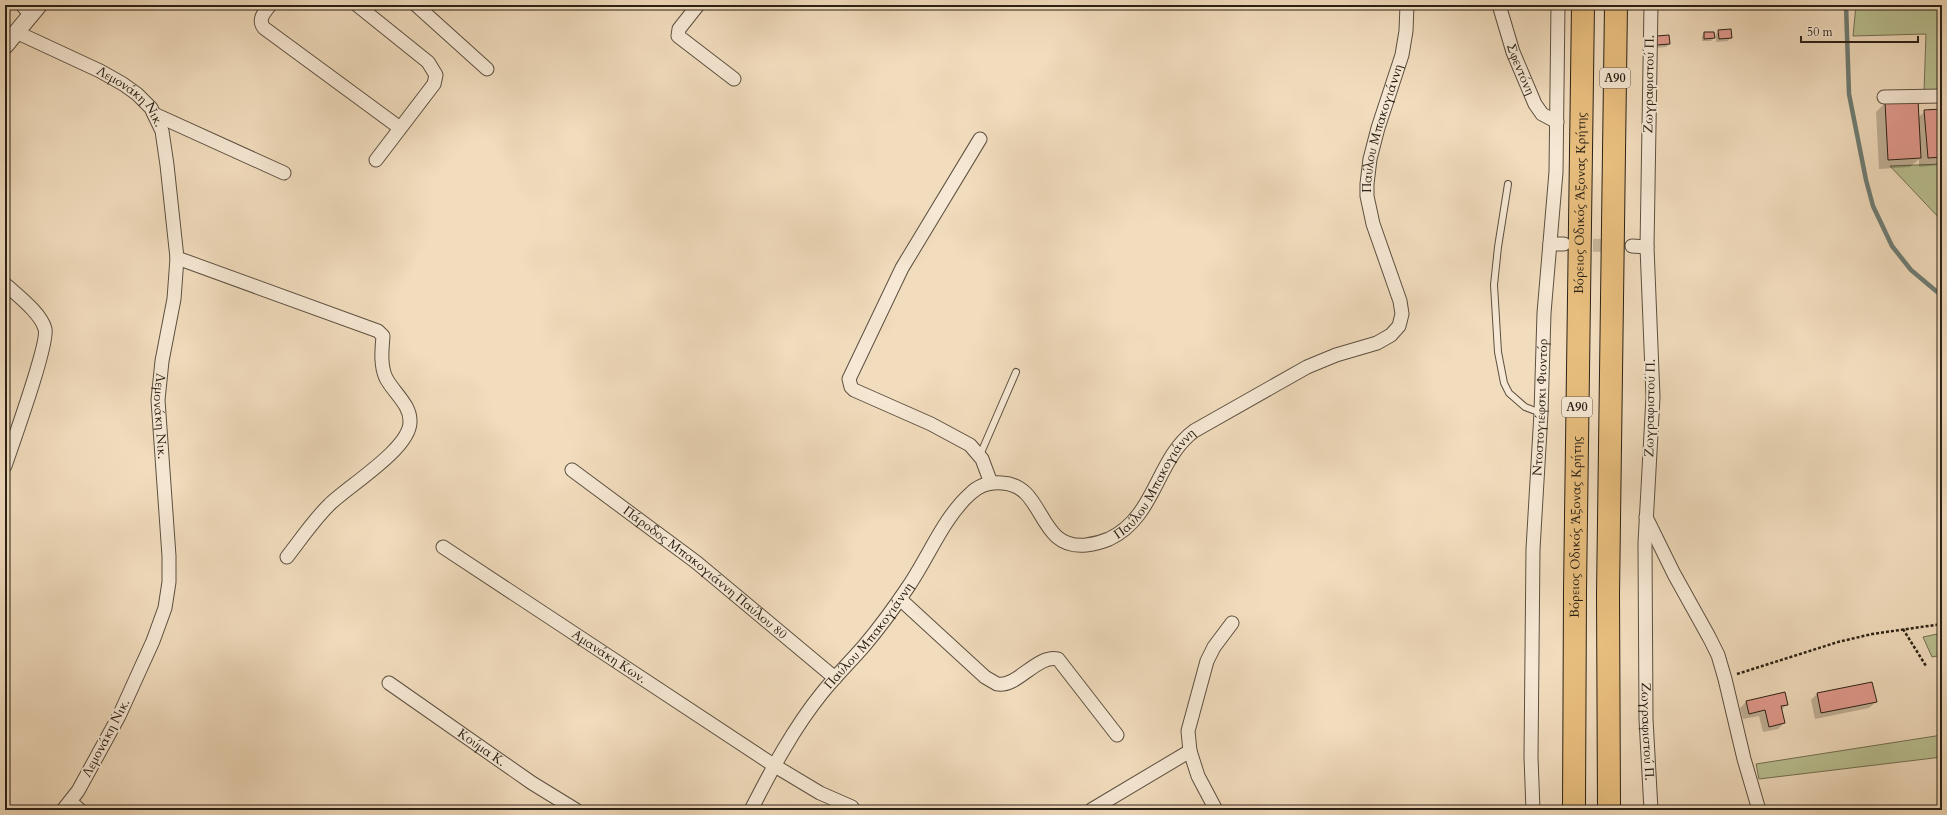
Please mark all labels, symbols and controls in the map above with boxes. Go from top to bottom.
scale bar [1801,18,1918,44]
text: 50 m [1807,24,1834,40]
street label: Ζωγραφιστού Π. [1639,35,1659,133]
street label: Σφεντόνη [1502,42,1539,98]
street label: Λεμονάκη Νικ. [93,62,168,130]
street label: Παύλου Μπακογιάννη [1358,62,1407,193]
road number: Α90 [1600,68,1630,88]
street label: Βόρειος Οδικός Άξονας Κρήτης [1570,112,1591,294]
street label: Ντοστογιέφσκι Φιοντόρ [1528,338,1552,476]
street label: Ζωγραφιστού Π. [1640,359,1660,457]
street label: Λεμονάκη Νικ. [149,372,171,460]
road number: Α90 [1562,397,1592,417]
street label: Παύλου Μπακογιάννη [1110,424,1199,543]
street label: Βόρειος Οδικός Άξονας Κρήτης [1566,436,1586,618]
street label: Πάροδος Μπακογιάννη Παύλου 80 [619,502,791,644]
street label: Παύλου Μπακογιάννη [820,579,918,693]
street label: Αμανάκη Κων. [568,625,650,688]
street label: Ζωγραφιστού Π. [1637,682,1658,781]
street label: Λεμονάκη Νικ. [78,696,134,780]
street label: Κούμα Κ. [454,725,509,771]

